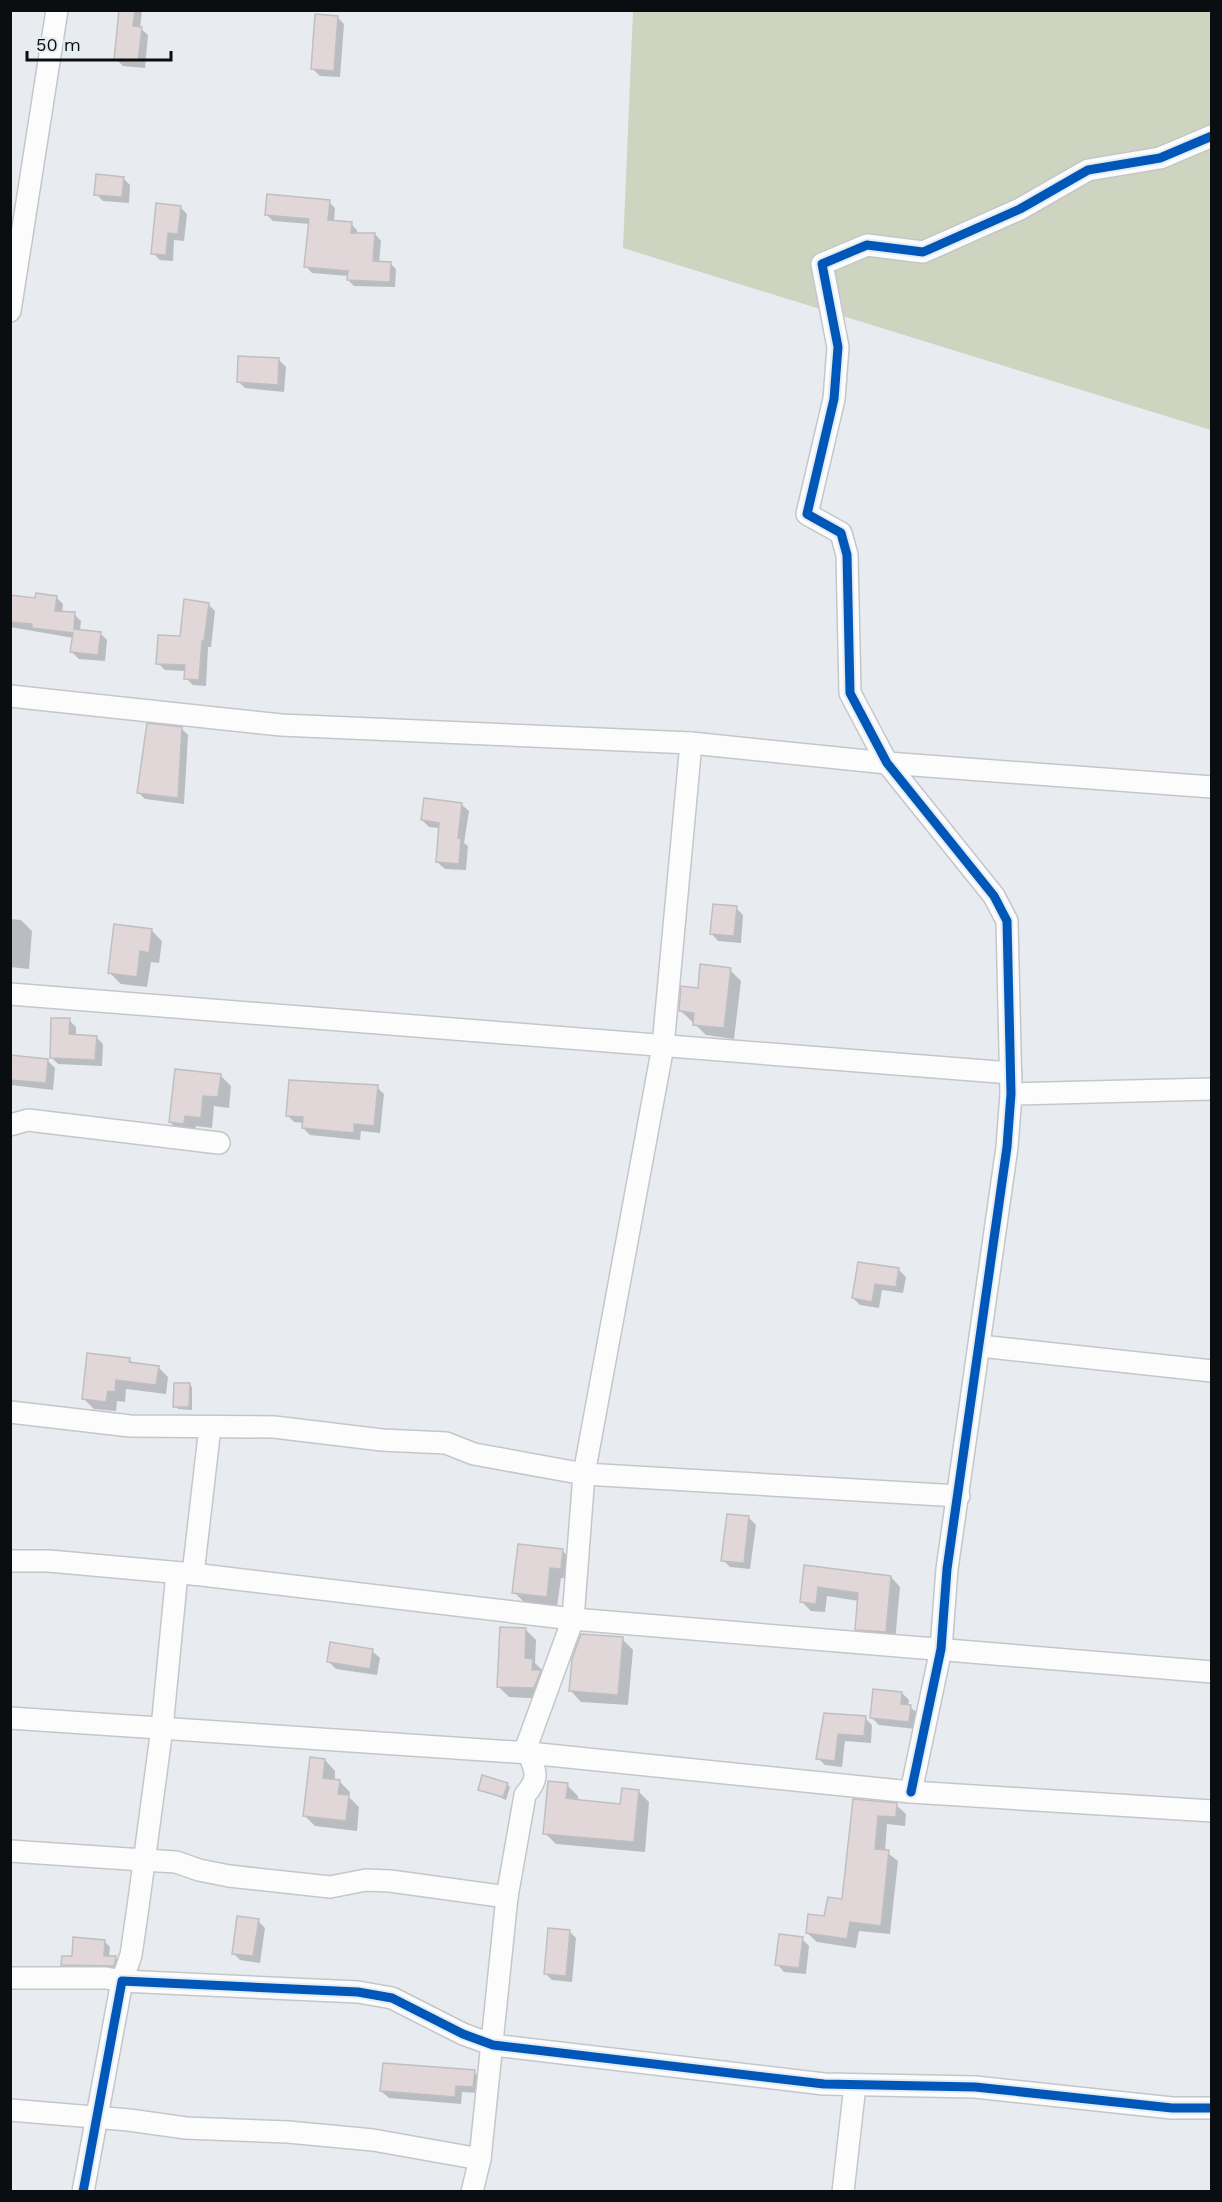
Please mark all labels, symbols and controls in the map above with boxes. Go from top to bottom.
scale bar [27,24,171,62]
text: 50 m [36,34,81,55]

